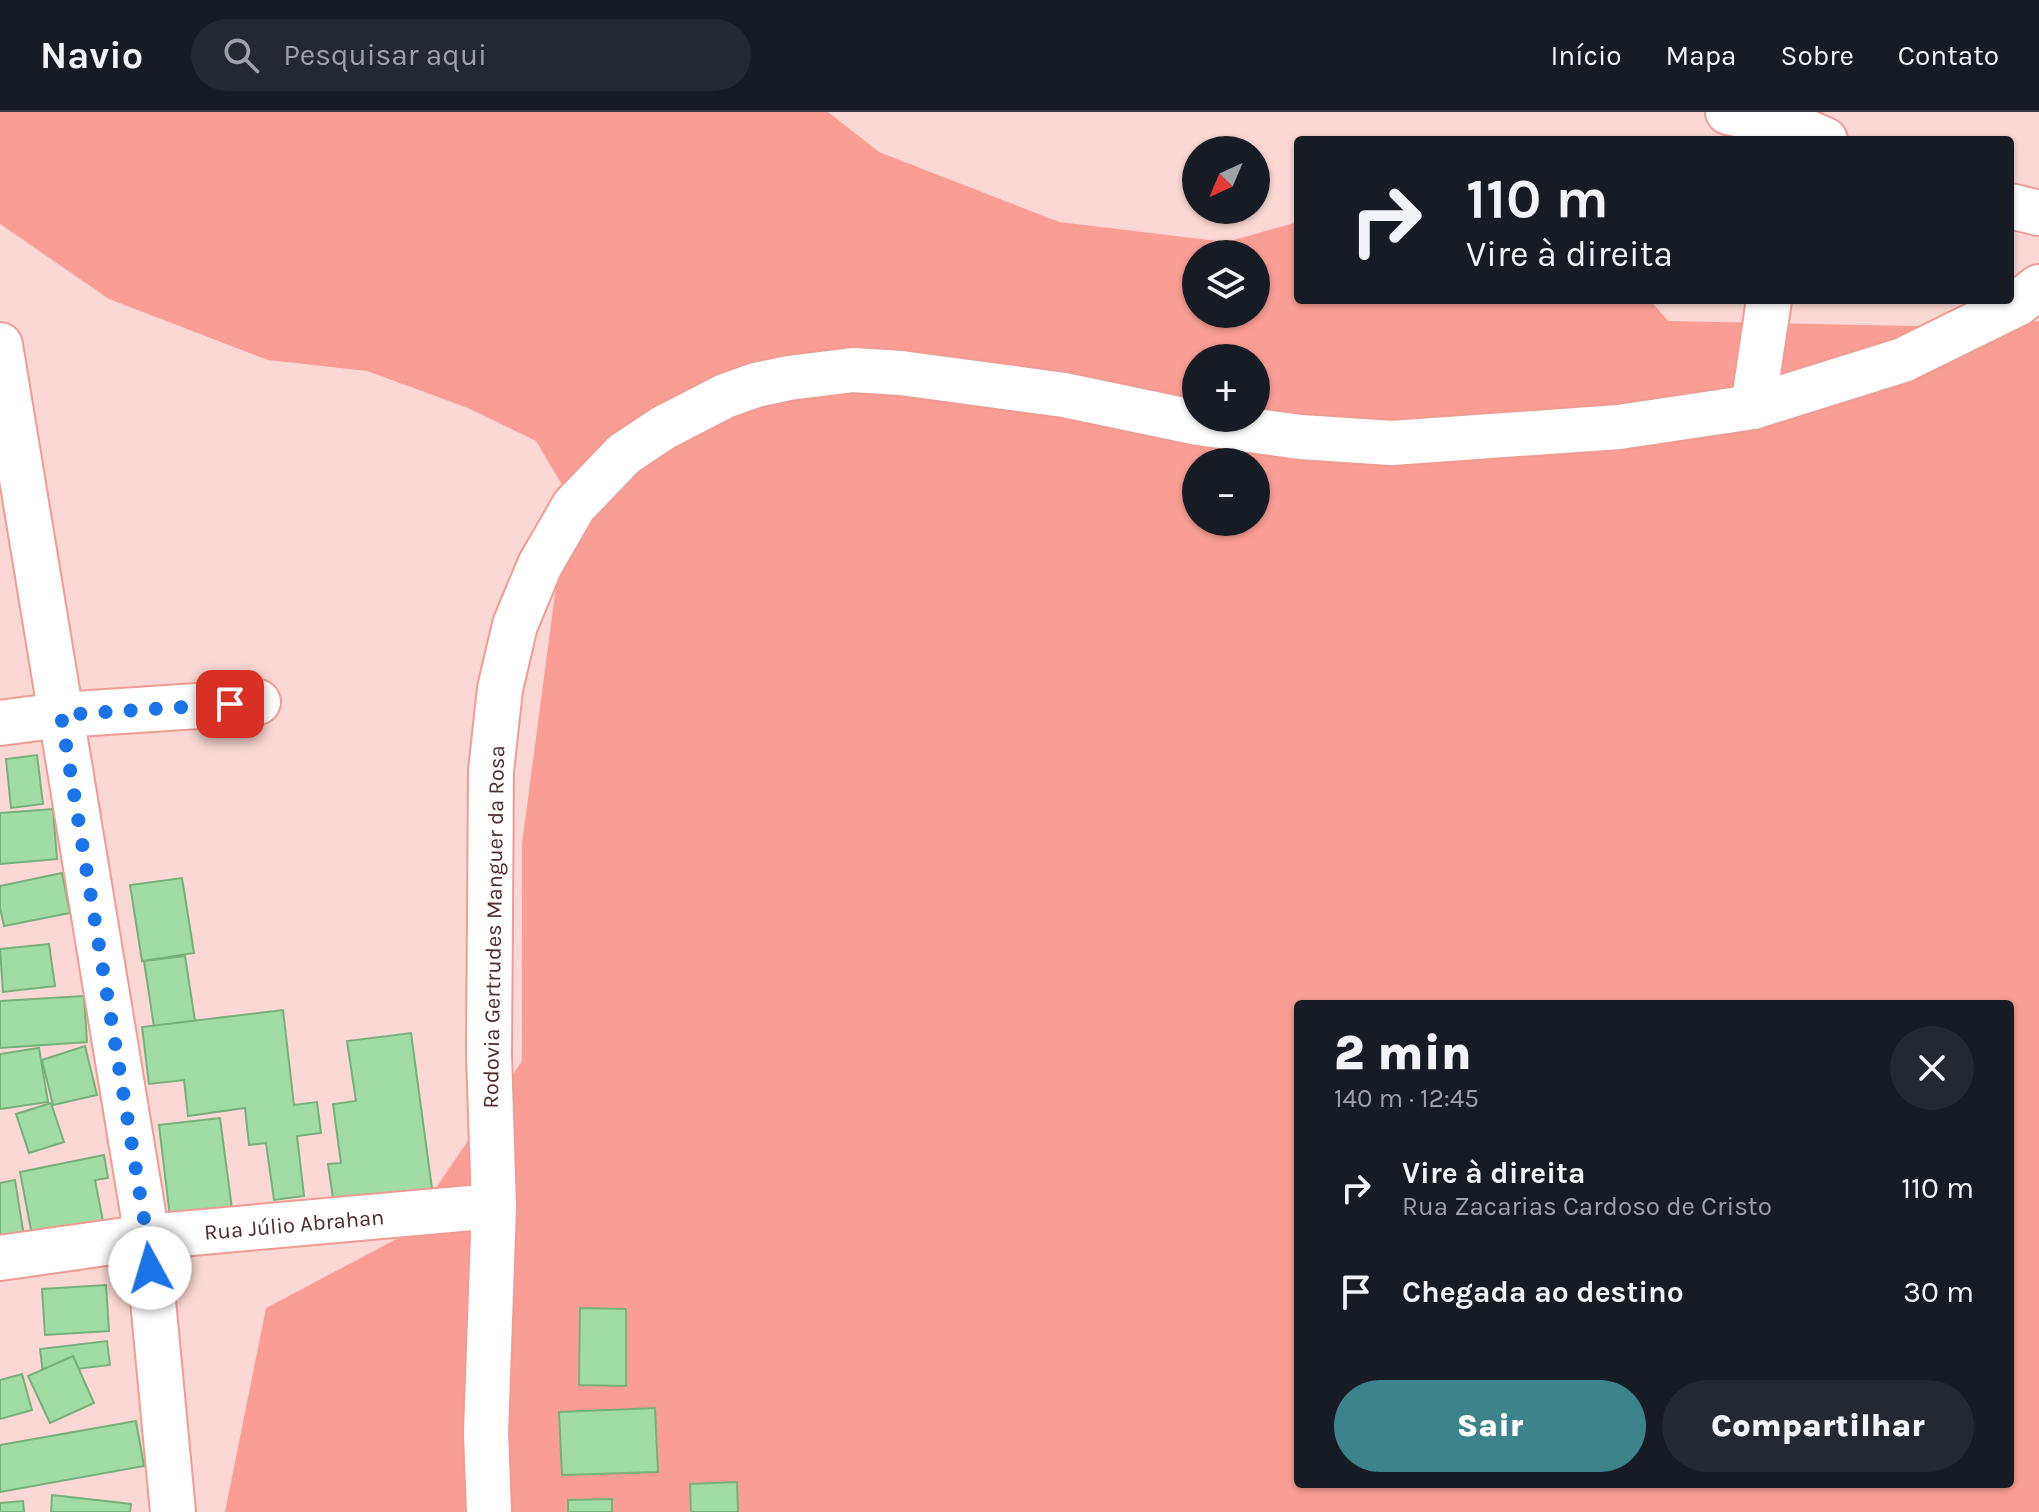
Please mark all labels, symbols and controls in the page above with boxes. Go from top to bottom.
search box [191,19,751,91]
text: Navio [40,33,143,78]
icon: search [219,33,263,77]
text: Pesquisar aqui [283,37,487,73]
text: Início [1550,39,1622,72]
text: Mapa [1666,39,1737,72]
text: Sobre [1781,39,1854,72]
text: Contato [1898,39,1999,72]
north arrow [1182,136,1270,224]
map controls [1182,136,1270,536]
text: 110 m [1466,166,1609,231]
icon: right [1334,168,1438,272]
text: Vire à direita [1466,233,1673,275]
button: layers [1182,240,1270,328]
button: + [1182,344,1270,432]
button: − [1182,448,1270,536]
pin [196,670,264,738]
icon: arrive [208,682,252,726]
street label: Rodovia Gertrudes Manguer da Rosa [478,745,510,1109]
text: 2 min [1334,1025,1472,1081]
button: close [1890,1026,1974,1110]
text: 140 m · 12:45 [1334,1083,1479,1114]
text: Vire à direita [1402,1155,1585,1191]
icon: right [1334,1166,1378,1210]
text: 110 m [1901,1170,1974,1206]
text: Rua Zacarias Cardoso de Cristo [1402,1191,1772,1222]
street label: Rua Júlio Abrahan [203,1204,385,1246]
position arrow [108,1226,192,1310]
icon: arrive [1334,1270,1378,1314]
text: Chegada ao destino [1402,1274,1684,1310]
text: 30 m [1903,1274,1974,1310]
button: Sair [1334,1380,1646,1472]
button: Compartilhar [1662,1380,1974,1472]

